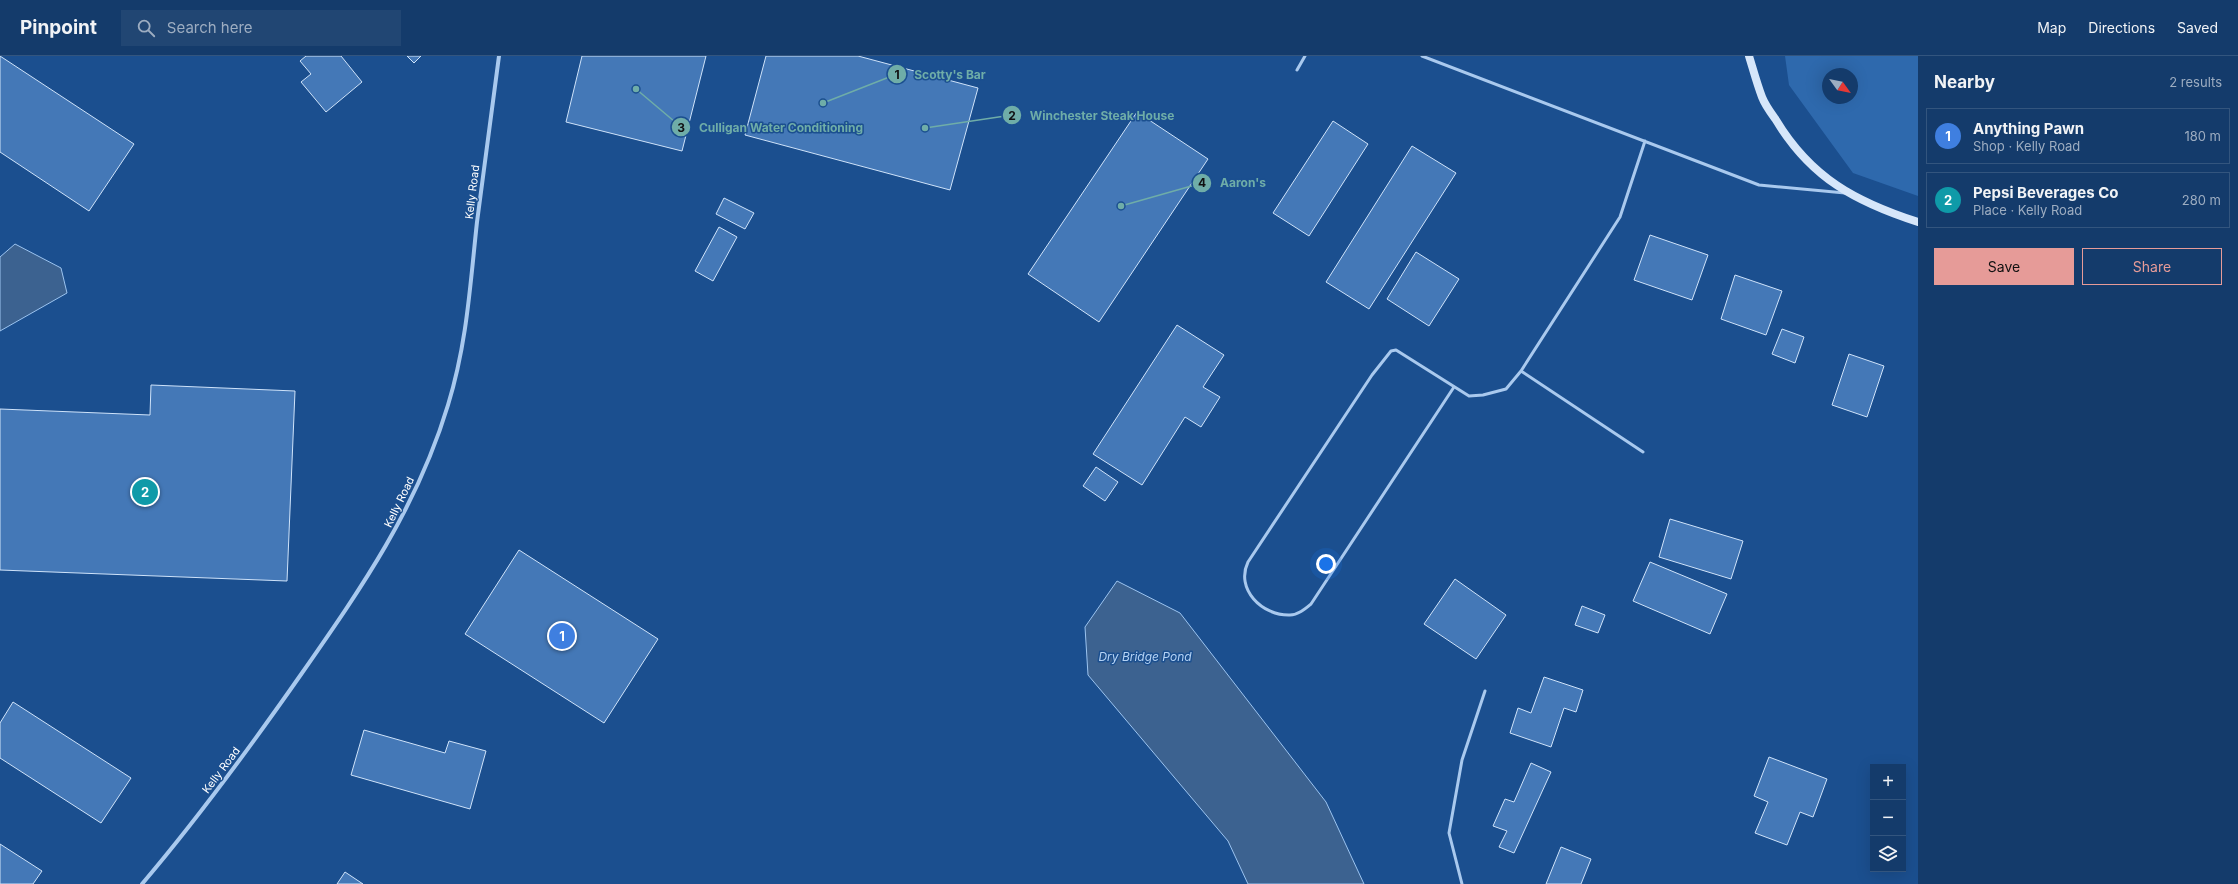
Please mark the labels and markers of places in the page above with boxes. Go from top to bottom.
callout: Scotty's Bar [887,62,994,86]
callout: Winchester Steak House [1002,103,1182,127]
callout: Culligan Water Conditioning [671,115,871,139]
callout: Aaron's [1192,171,1274,195]
pin: 2 [132,477,158,507]
pin: 1 [549,621,575,651]

